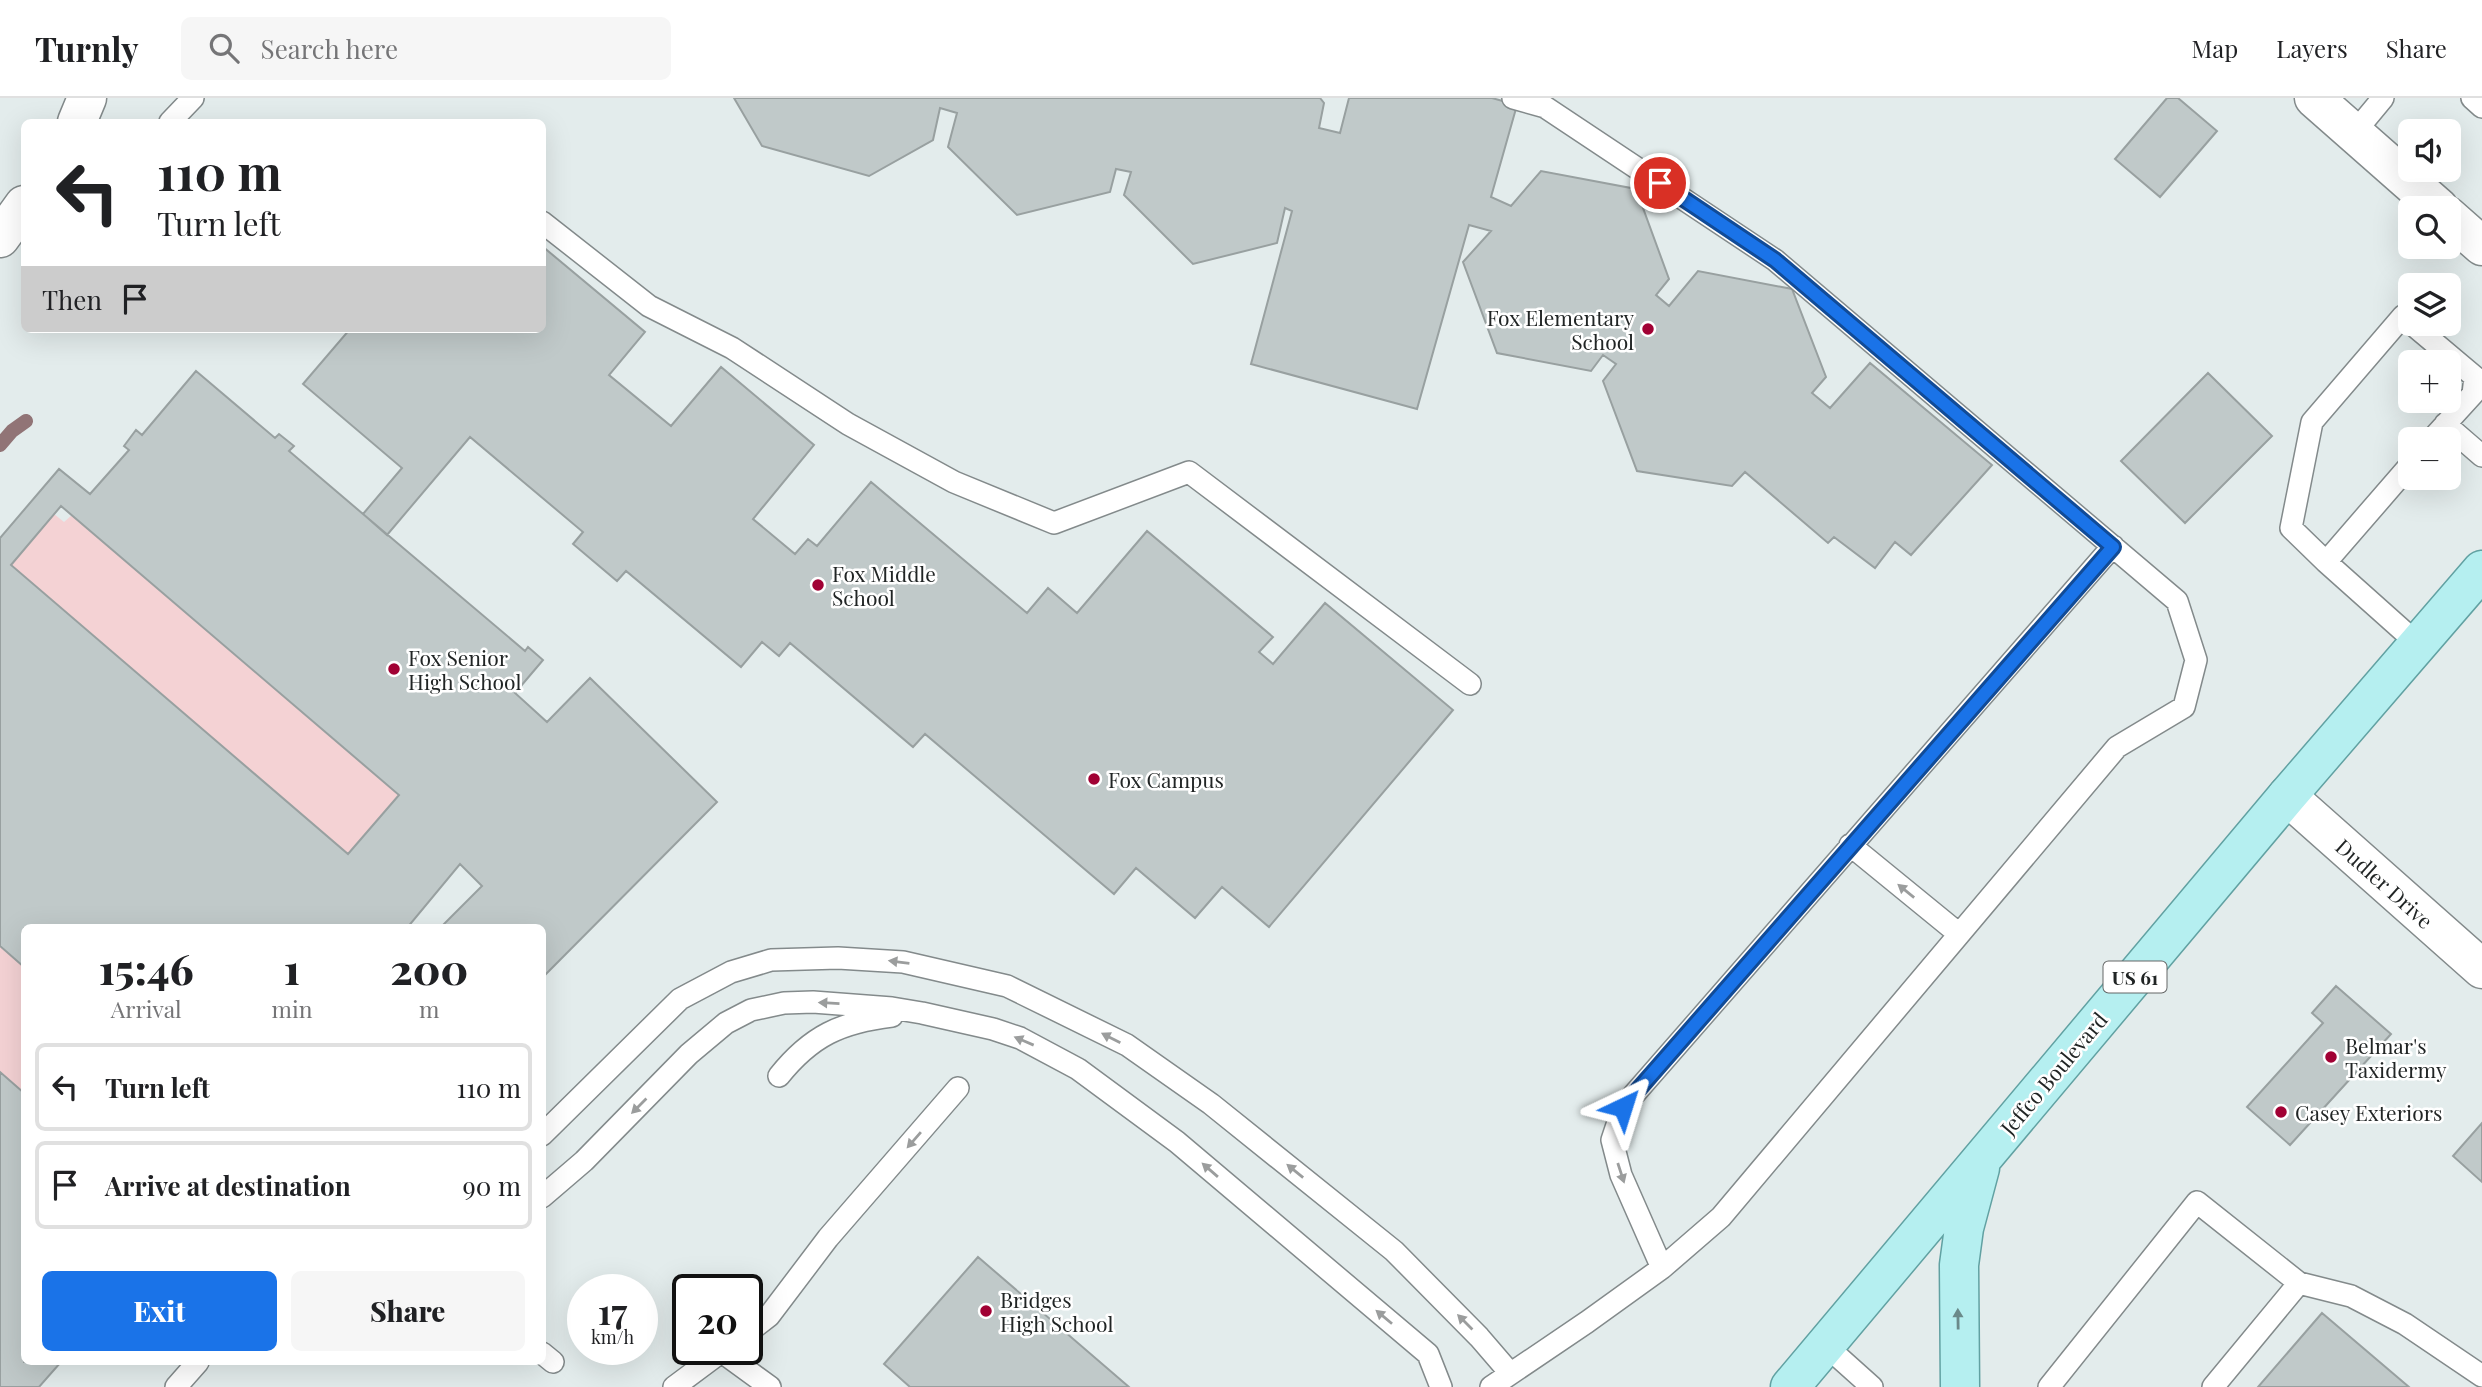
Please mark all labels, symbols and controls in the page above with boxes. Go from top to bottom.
search box [181,17,671,80]
text: Turnly [35,26,139,70]
icon: search [205,29,243,67]
text: Search here [261,31,398,66]
text: Map [2192,32,2238,64]
text: Layers [2276,32,2348,64]
text: Share [2386,32,2447,64]
map controls [2398,119,2461,490]
button: sound [2398,119,2461,182]
text: 110 m [157,138,282,203]
icon: left [42,147,133,238]
pin [1630,153,1690,213]
icon: arrive [1641,164,1679,202]
button: search [2398,196,2461,259]
text: Turn left [157,201,281,244]
button: layers [2398,273,2461,336]
icon: arrive [116,280,154,318]
text: Then [42,282,102,317]
place label: Fox Elementary School [1487,303,1634,355]
marker: Fox Elementary School [1640,321,1656,337]
button: + [2398,350,2461,413]
button: − [2398,427,2461,490]
place label: Fox Middle School [832,559,936,611]
marker: Fox Middle School [810,577,826,593]
place label: Fox Senior High School [408,643,521,695]
marker: Fox Senior High School [386,661,402,677]
place label: Fox Campus [1108,765,1224,793]
marker: Fox Campus [1086,771,1102,787]
street label: Dudler Drive [2330,832,2440,934]
one-way arrow [1898,884,1915,899]
text: 15:46 [99,940,194,996]
text: 1 [284,940,300,996]
text: 200 [390,940,468,996]
one-way arrow [887,957,909,968]
road number: US 61 [2104,962,2166,992]
text: Arrival [111,993,182,1024]
text: min [272,993,312,1024]
text: m [419,993,439,1024]
one-way arrow [818,998,840,1009]
street label: Jeffco Boulevard [1993,1006,2113,1141]
place label: Belmar's Taxidermy [2345,1031,2447,1083]
one-way arrow [1101,1032,1121,1043]
one-way arrow [1014,1035,1035,1046]
marker: Belmar's Taxidermy [2323,1049,2339,1065]
icon: left [46,1068,84,1106]
text: Turn left [105,1070,210,1105]
text: 110 m [457,1070,521,1105]
position arrow [1586,1070,1660,1144]
one-way arrow [631,1098,648,1115]
place label: Casey Exteriors [2295,1098,2442,1126]
marker: Casey Exteriors [2273,1104,2289,1120]
one-way arrow [906,1131,922,1149]
one-way arrow [1616,1162,1627,1183]
one-way arrow [1202,1163,1219,1178]
one-way arrow [1286,1164,1304,1179]
icon: arrive [46,1166,84,1204]
text: Arrive at destination [105,1168,351,1203]
text: 90 m [463,1168,521,1203]
button: Exit [42,1271,277,1351]
button: Share [291,1271,525,1351]
speed limit sign: 20 [672,1274,763,1365]
place label: Bridges High School [1000,1285,1113,1337]
text: 17 [598,1287,627,1334]
marker: Bridges High School [978,1303,994,1319]
one-way arrow [1952,1308,1964,1330]
one-way arrow [1376,1310,1393,1325]
one-way arrow [1456,1314,1473,1331]
text: km/h [591,1325,634,1349]

